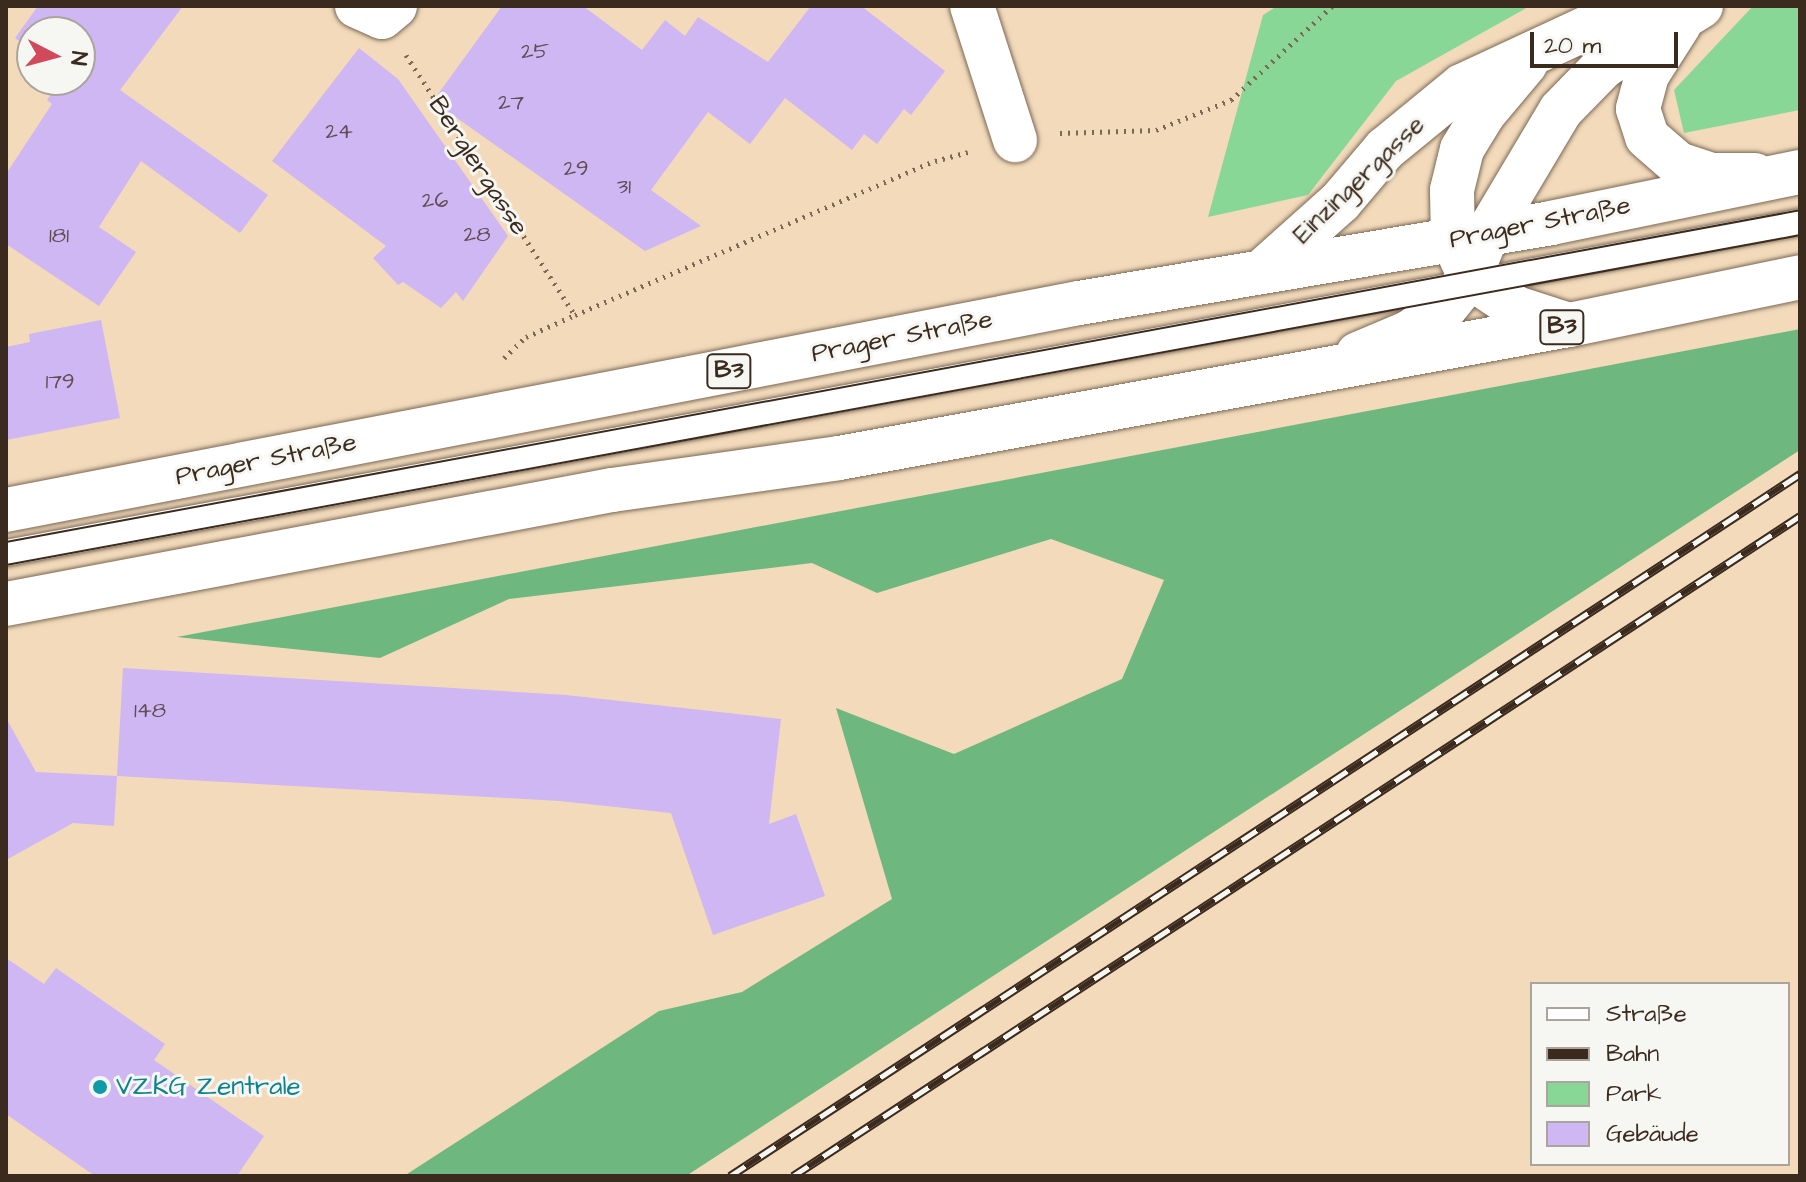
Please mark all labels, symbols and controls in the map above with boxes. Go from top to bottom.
north arrow [16,16,96,96]
scale bar [1534,16,1682,66]
text: 20 m [1544,29,1601,63]
house number: 25 [521,39,549,65]
text: N [62,50,95,67]
house number: 27 [498,90,524,116]
street label: Berglergasse [421,91,535,241]
street label: Einzingergasse [1287,109,1431,251]
house number: 24 [325,119,353,145]
house number: 29 [563,156,589,182]
house number: 31 [617,174,631,200]
house number: 26 [422,188,448,214]
street label: Prager Straße [1447,190,1633,256]
house number: 28 [464,222,490,248]
house number: 181 [49,223,69,249]
street label: Prager Straße [809,304,995,370]
road number: B3 [1538,307,1586,347]
road number: B3 [705,351,753,391]
house number: 179 [46,369,74,395]
street label: Prager Straße [173,427,359,493]
house number: 148 [134,698,166,724]
legend [1530,982,1790,1166]
text: Straße [1606,997,1687,1031]
text: Bahn [1606,1037,1659,1071]
place label: VZKG Zentrale [116,1071,301,1103]
text: Park [1606,1077,1662,1111]
marker: VZKG Zentrale [91,1078,109,1096]
text: Gebäude [1606,1117,1699,1151]

